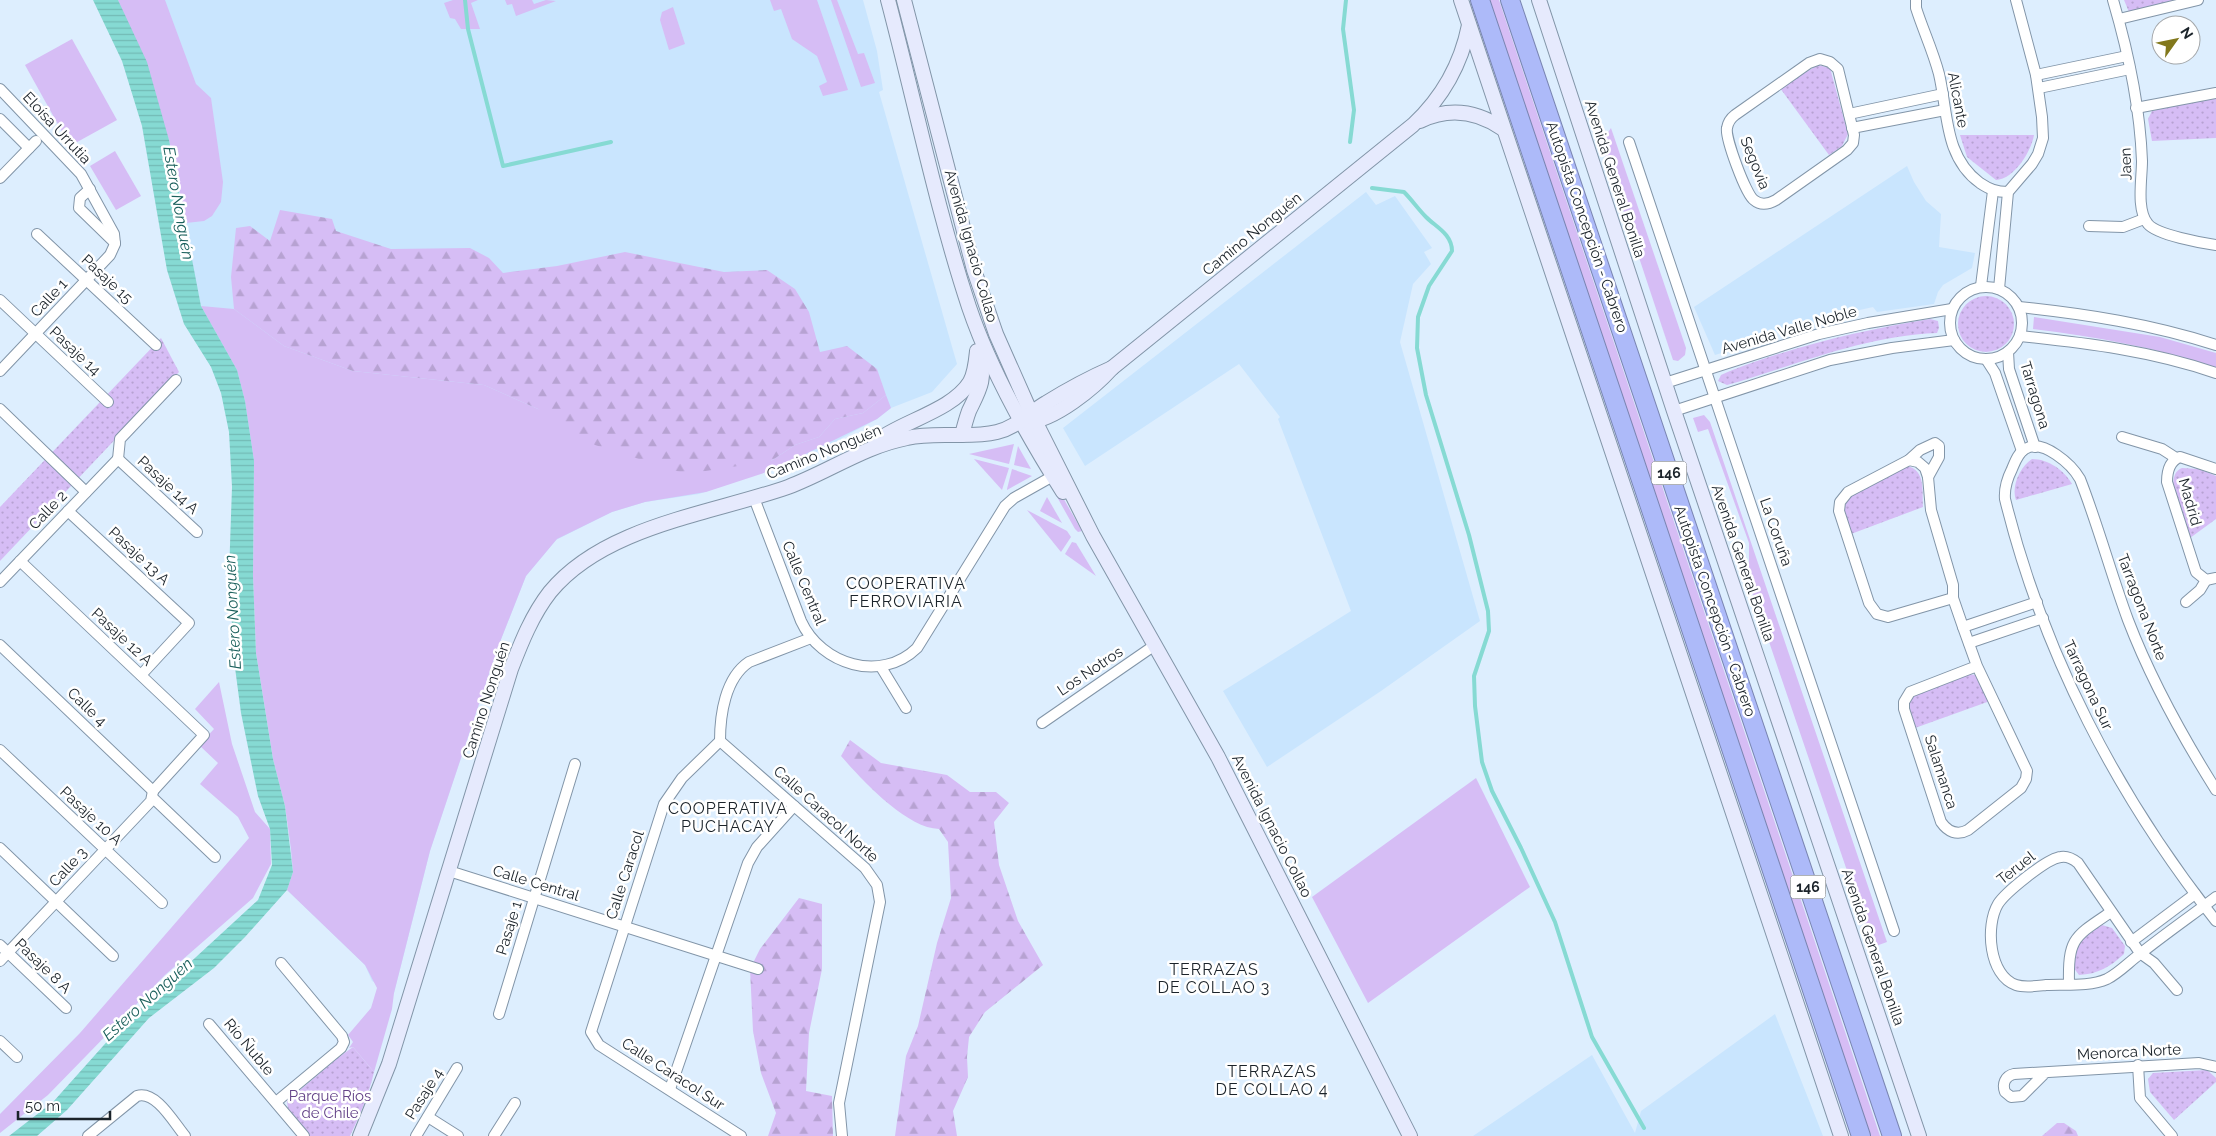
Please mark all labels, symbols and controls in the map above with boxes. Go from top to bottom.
north arrow [2151,15,2201,65]
text: N [2177,24,2197,42]
street label: Alicante [1944,71,1972,130]
street label: Eloísa Urrutia [19,88,95,168]
street label: Avenida General Bonilla [1581,98,1649,260]
street label: Autopista Concepción - Cabrero [1542,119,1632,335]
street label: Segovia [1736,134,1774,192]
water label: Estero Nonguén [159,145,198,261]
street label: Jaen [2116,147,2136,181]
street label: Avenida Ignacio Collao [941,168,1001,325]
street label: Camino Nonguén [1199,189,1305,279]
street label: Pasaje 15 [78,251,136,307]
street label: Calle 1 [27,275,72,321]
street label: Avenida Valle Noble [1719,302,1859,358]
street label: Pasaje 14 [46,323,104,379]
street label: Tarragona [2016,359,2054,431]
street label: Camino Nonguén [764,421,884,483]
street label: Pasaje 14 A [134,452,202,518]
road number: 146 [1652,462,1686,484]
street label: Madrid [2175,476,2205,528]
street label: Avenida General Bonilla [1708,482,1778,644]
street label: Calle 2 [25,487,71,533]
street label: La Coruña [1756,495,1796,569]
street label: Autopista Concepción - Cabrero [1670,503,1760,719]
street label: Pasaje 13 A [105,523,173,589]
street label: Calle Central [778,538,830,629]
street label: Tarragona Norte [2113,551,2171,663]
water label: Estero Nonguén [220,554,245,670]
district label: COOPERATIVA FERROVIARIA [846,574,966,611]
street label: Pasaje 12 A [88,604,156,670]
street label: Tarragona Sur [2059,637,2117,733]
street label: Camino Nonguén [459,639,513,761]
street label: Los Notros [1054,643,1126,699]
street label: Calle 4 [64,684,110,730]
street label: Salamanca [1921,733,1961,811]
street label: Avenida Ignacio Collao [1228,751,1316,901]
street label: Calle Caracol Norte [770,762,882,866]
street label: Pasaje 10 A [56,783,126,849]
district label: COOPERATIVA PUCHACAY [668,799,788,836]
street label: Calle Caracol [602,827,648,922]
street label: Calle 3 [45,844,91,890]
street label: Teruel [1993,847,2039,888]
street label: Calle Central [491,861,582,905]
street label: Avenida General Bonilla [1838,866,1908,1028]
road number: 146 [1790,876,1826,899]
street label: Pasaje 1 [492,898,526,957]
street label: Pasaje 8 A [11,935,75,997]
water label: Estero Nonguén [98,954,196,1045]
district label: TERRAZAS DE COLLAO 3 [1158,960,1270,997]
street label: Río Ñuble [220,1015,278,1079]
street label: Calle Caracol Sur [618,1034,728,1114]
street label: Menorca Norte [2077,1040,2182,1064]
district label: TERRAZAS DE COLLAO 4 [1215,1062,1329,1099]
street label: Pasaje 4 [401,1065,447,1123]
park label: Parque Ríos de Chile [289,1087,371,1122]
scale bar [18,1088,110,1120]
text: 50 m [25,1097,60,1115]

